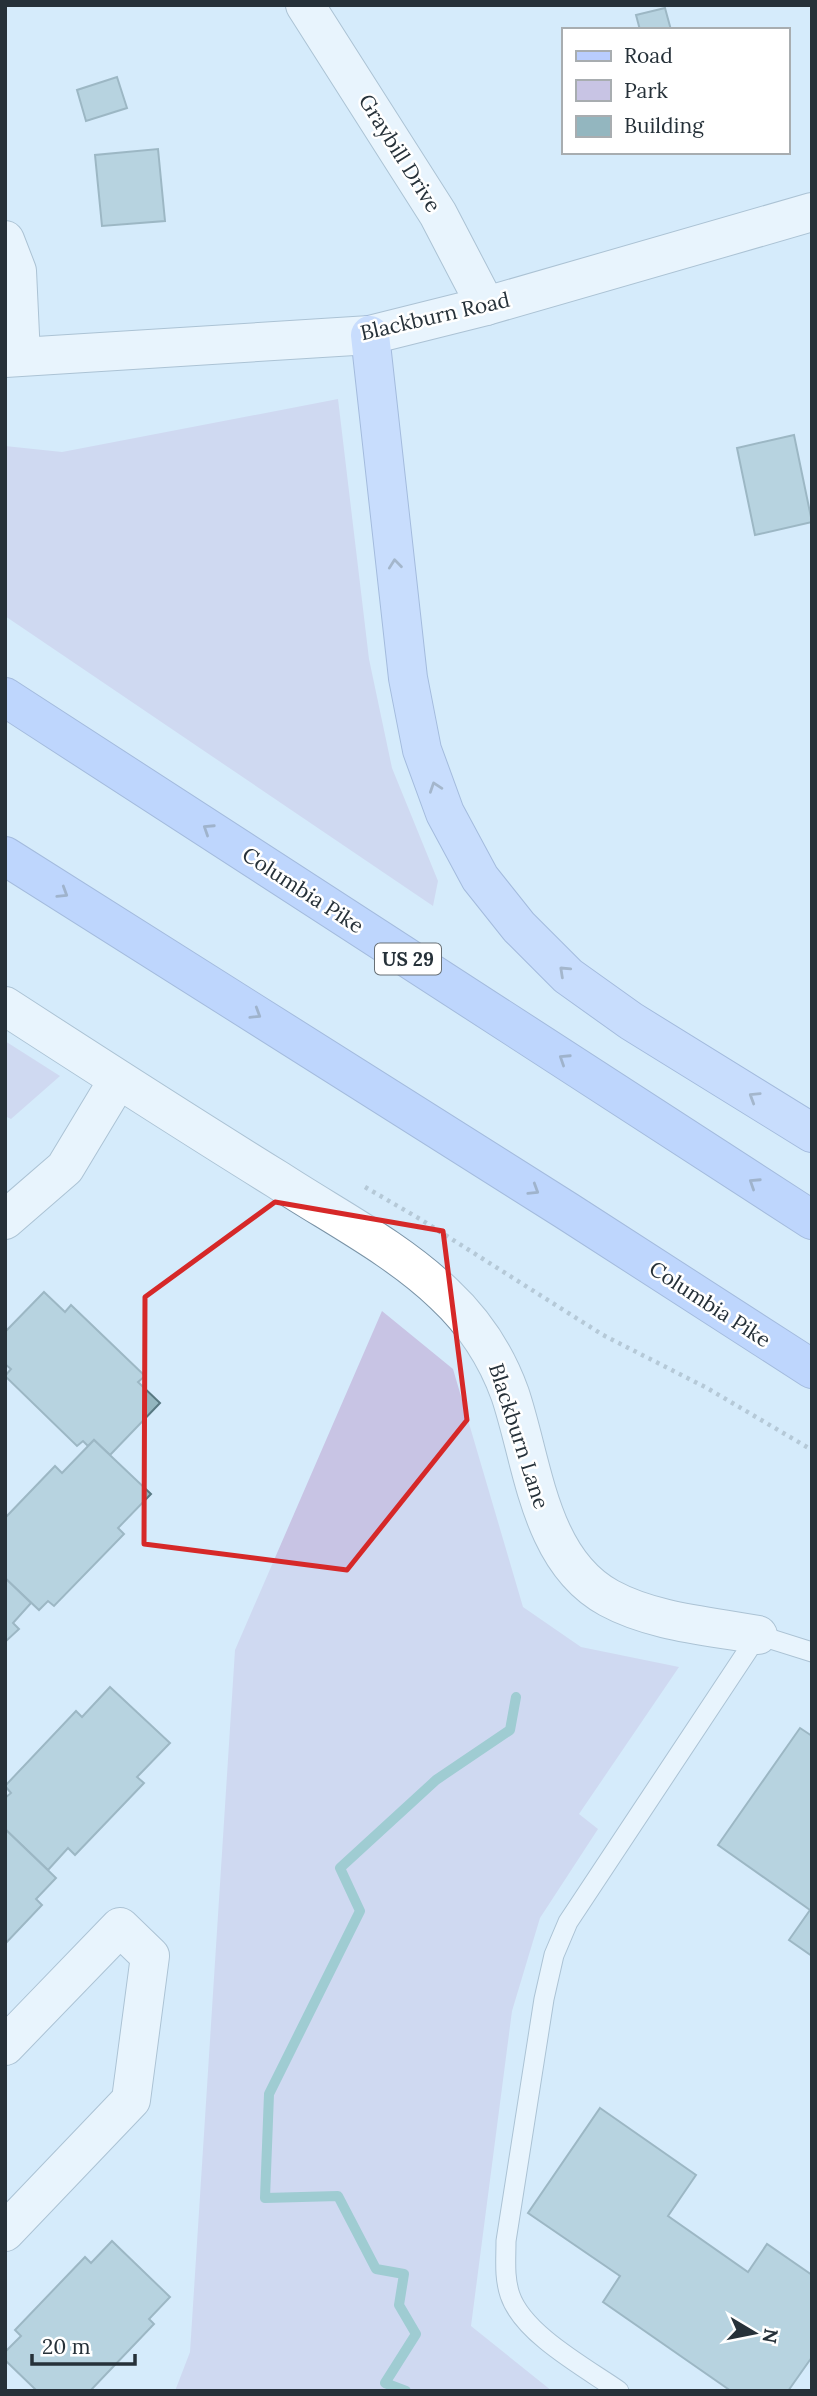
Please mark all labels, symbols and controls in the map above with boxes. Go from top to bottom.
legend [562,28,789,154]
text: Road [624,42,673,69]
text: Park [624,77,668,104]
street label: Graybill Drive [353,89,447,217]
text: Building [624,112,704,139]
street label: Blackburn Road [358,286,512,346]
one-way arrow [388,558,403,570]
one-way arrow [429,782,443,794]
one-way arrow [203,825,216,837]
street label: Columbia Pike [237,841,369,939]
one-way arrow [55,884,68,897]
road number: US 29 [375,944,441,974]
one-way arrow [559,967,572,980]
one-way arrow [248,1006,261,1019]
one-way arrow [558,1055,571,1068]
one-way arrow [748,1092,761,1105]
one-way arrow [749,1178,762,1191]
one-way arrow [526,1181,539,1194]
street label: Columbia Pike [644,1255,776,1353]
street label: Blackburn Lane [483,1360,555,1512]
north arrow [719,2298,789,2368]
scale bar [32,2322,135,2366]
text: N [758,2327,784,2346]
text: 20 m [42,2333,91,2360]

